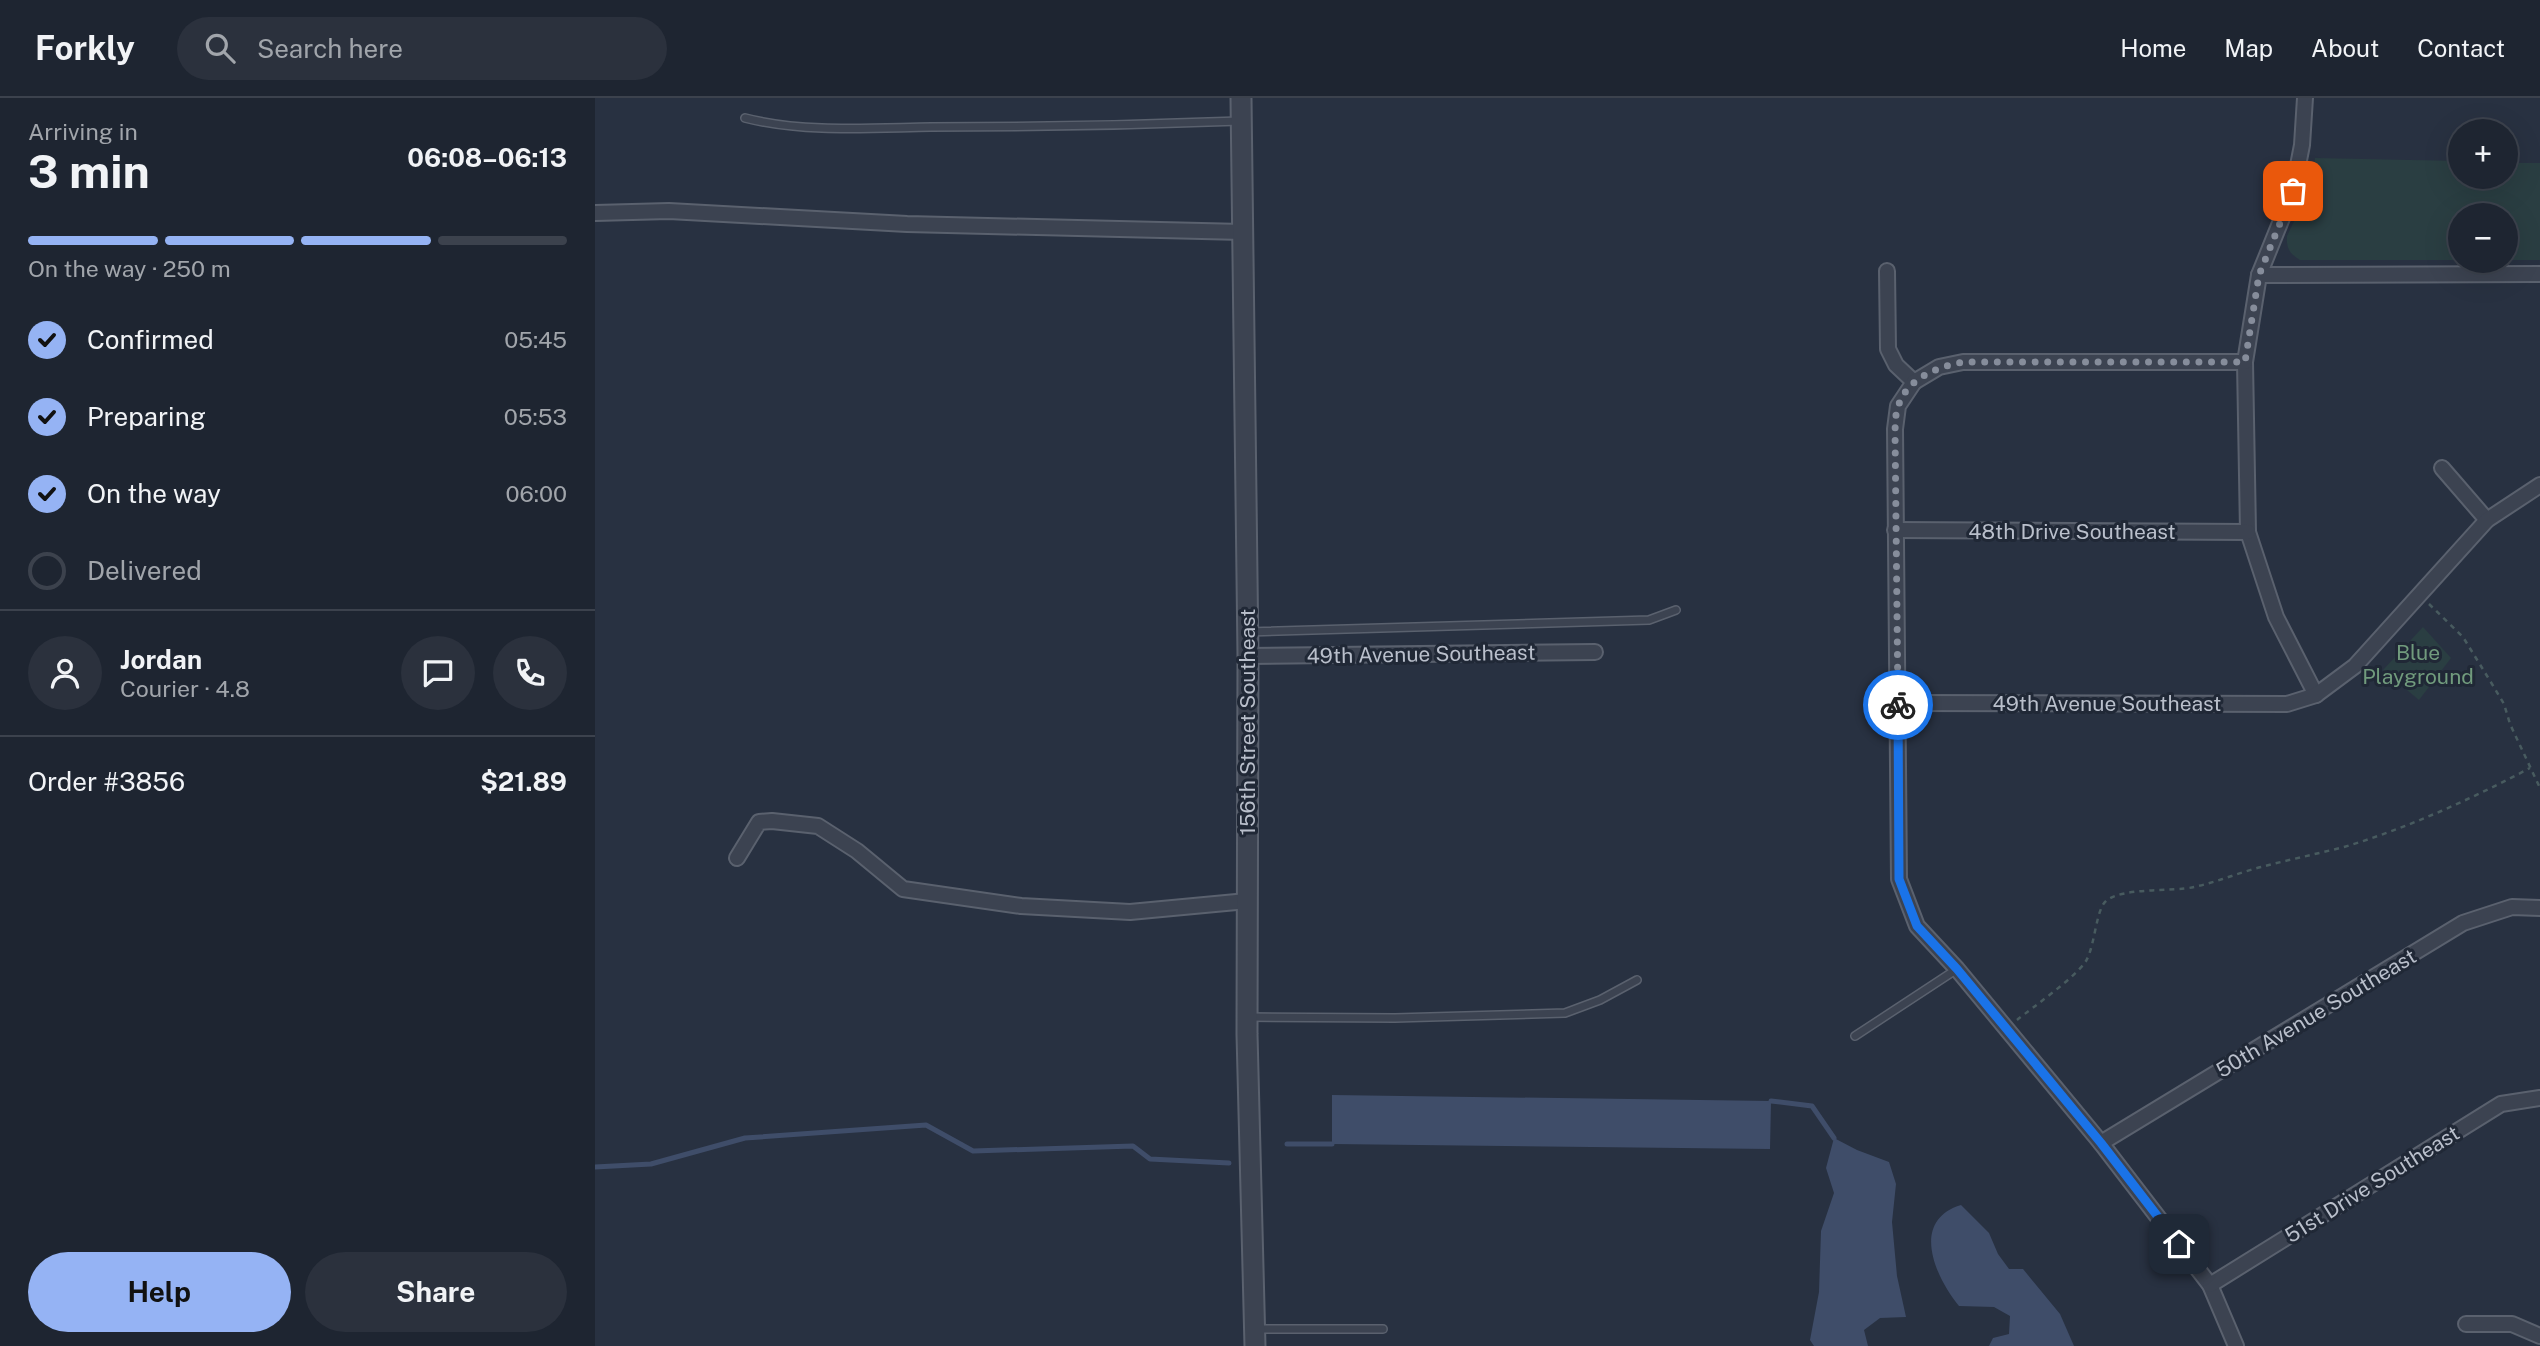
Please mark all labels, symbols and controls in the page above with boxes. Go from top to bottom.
search box [177,17,667,80]
text: Forkly [35,29,135,67]
icon: search [201,29,239,67]
text: Search here [257,33,403,64]
text: Home [2120,34,2186,62]
text: Map [2224,34,2273,62]
text: About [2311,34,2379,62]
text: Contact [2417,34,2505,62]
text: Arriving in [28,118,138,145]
map controls [2448,119,2518,273]
button: + [2448,119,2518,189]
text: 06:08–06:13 [407,142,567,173]
text: 3 min [28,144,150,198]
pin [2263,161,2323,221]
icon: bag [2274,172,2312,210]
button: − [2448,203,2518,273]
text: On the way · 250 m [28,255,231,282]
icon: check [28,321,66,359]
text: Confirmed [87,324,214,355]
text: 05:45 [504,326,567,353]
icon: check [28,398,66,436]
text: Preparing [87,401,206,432]
text: 05:53 [504,403,567,430]
icon: check [28,475,66,513]
text: On the way [87,478,221,509]
text: 06:00 [506,480,567,507]
street label: 48th Drive Southeast [1968,519,2176,544]
text: Delivered [87,555,202,586]
street label: 156th Street Southeast [1235,608,1260,836]
button: person [28,636,102,710]
button: chat [401,636,475,710]
button: phone [493,636,567,710]
street label: 49th Avenue Southeast [1306,640,1536,668]
park label: Blue Playground [2362,640,2474,689]
text: Jordan [120,644,202,675]
courier [1863,670,1933,740]
text: Courier · 4.8 [120,675,250,702]
icon: bike [1879,686,1917,724]
street label: 49th Avenue Southeast [1993,691,2221,716]
text: Order #3856 [28,766,185,797]
text: $21.89 [480,766,567,797]
street label: 50th Avenue Southeast [2211,943,2421,1083]
street label: 51st Drive Southeast [2280,1120,2464,1248]
pin [2149,1214,2209,1274]
icon: home [2160,1225,2198,1263]
button: Help [28,1252,291,1332]
button: Share [305,1252,567,1332]

